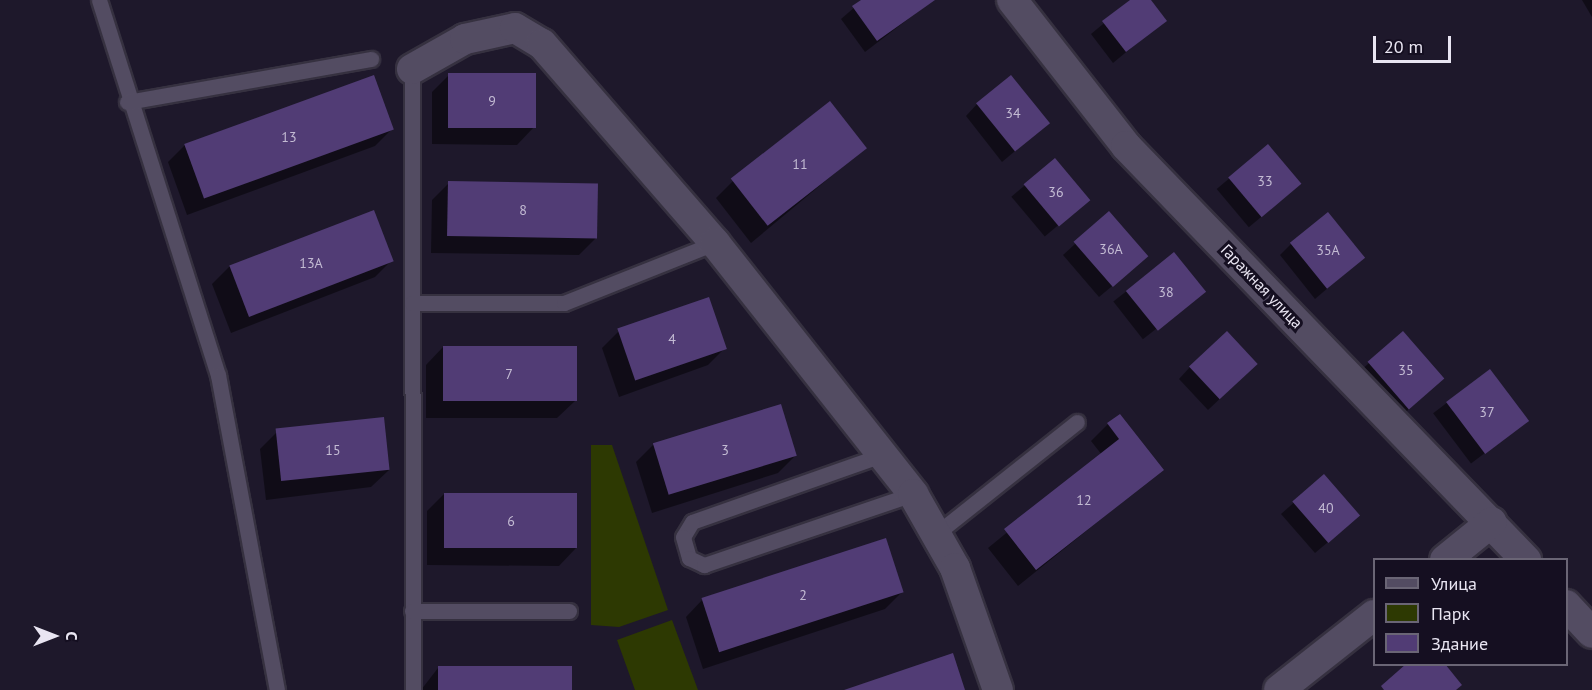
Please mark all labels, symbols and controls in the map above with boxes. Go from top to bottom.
scale bar [1376,24,1454,62]
text: 20 m [1384,35,1423,58]
house number: 9 [488,93,496,109]
house number: 34 [1005,105,1021,121]
house number: 13 [281,129,297,145]
house number: 11 [792,156,808,172]
house number: 33 [1257,173,1273,189]
house number: 36 [1048,184,1064,200]
house number: 8 [519,202,527,218]
street label: Гаражная улица [1217,240,1307,332]
house number: 36А [1099,241,1123,257]
house number: 35А [1316,242,1340,258]
house number: 13А [299,255,323,271]
house number: 38 [1158,284,1174,300]
house number: 4 [668,331,676,347]
house number: 35 [1398,362,1414,378]
house number: 7 [505,366,513,382]
house number: 37 [1479,404,1495,420]
house number: 15 [325,442,341,458]
house number: 3 [721,442,729,458]
house number: 12 [1076,492,1092,508]
house number: 40 [1318,500,1334,516]
house number: 6 [507,513,515,529]
legend [1373,558,1568,666]
text: Улица [1431,572,1477,595]
house number: 2 [799,587,807,603]
text: Парк [1431,602,1470,625]
north arrow [24,606,84,666]
text: С [62,632,82,640]
text: Здание [1431,632,1488,655]

